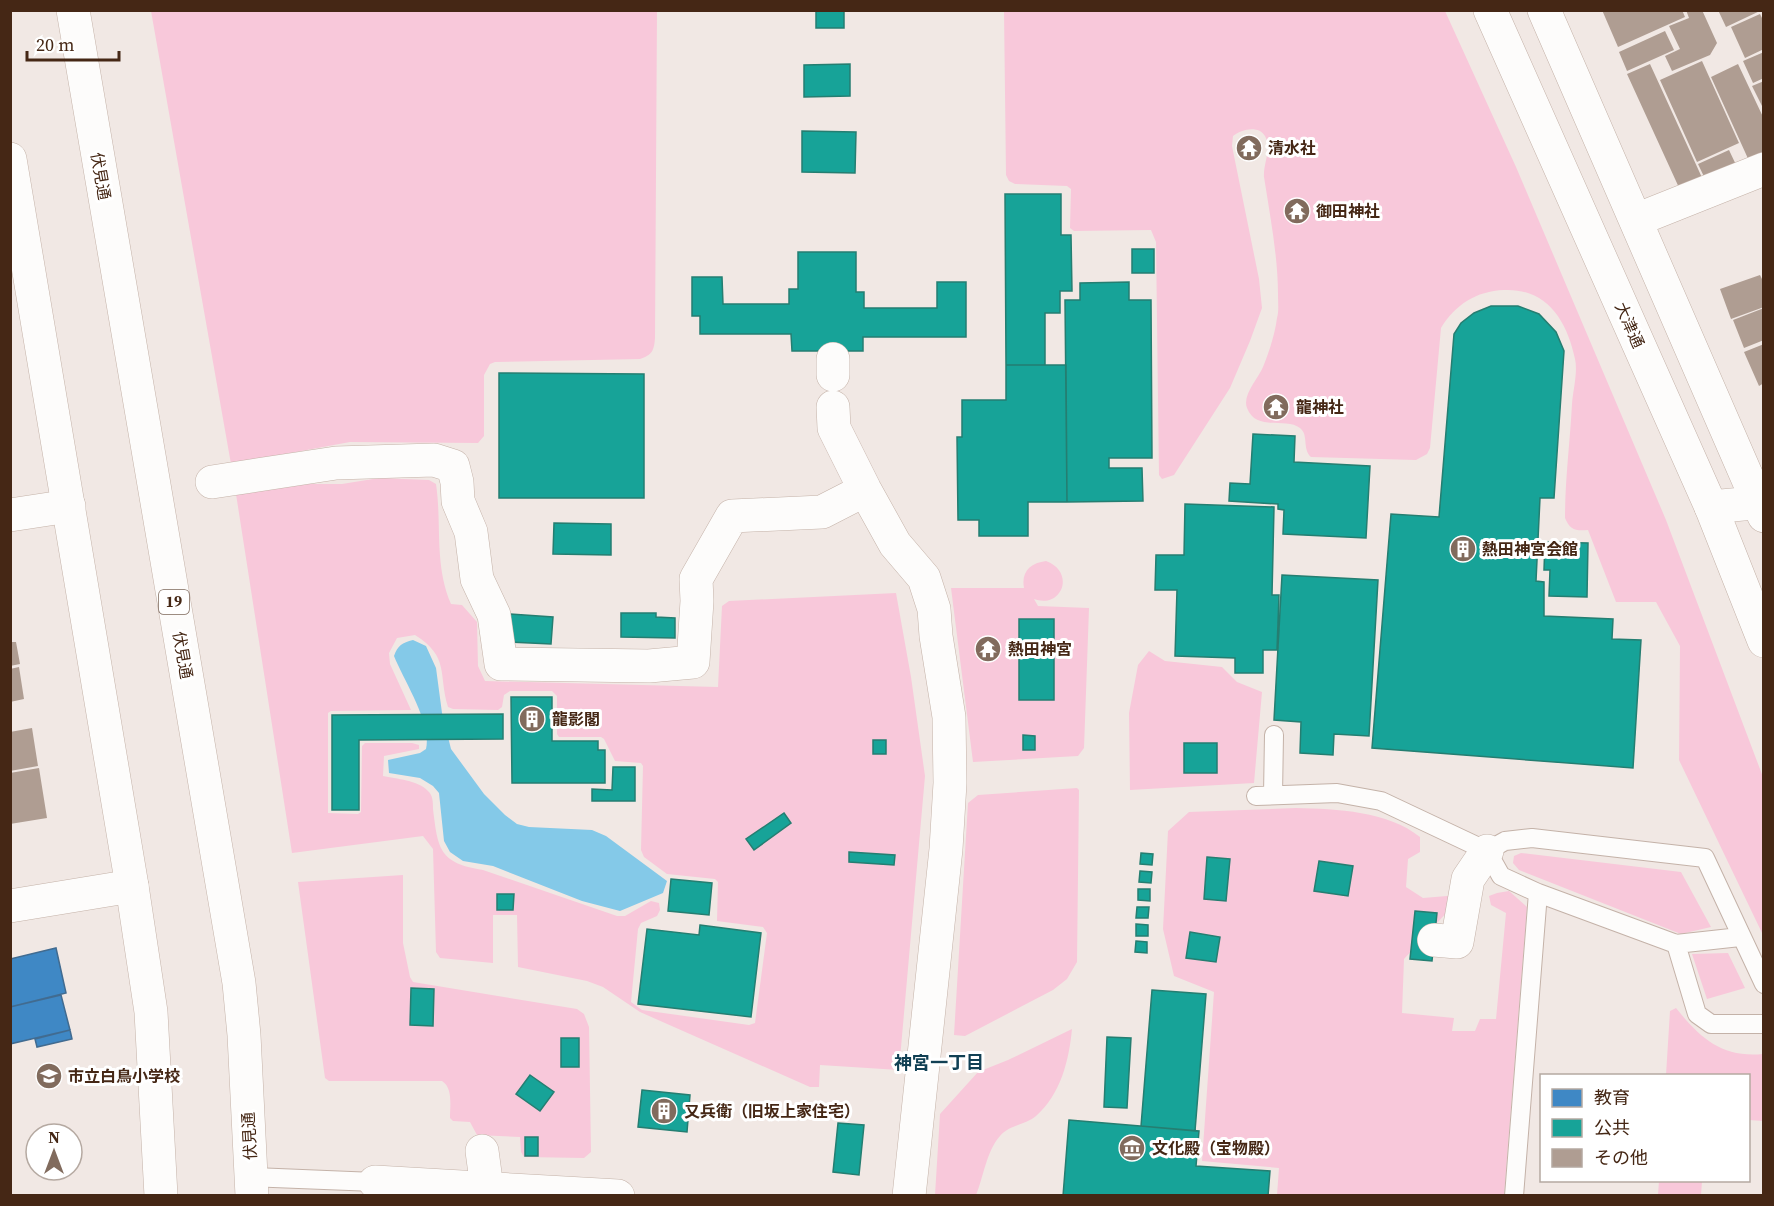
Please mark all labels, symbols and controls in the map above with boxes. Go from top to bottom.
scale bar [27,24,118,62]
text: 20 m [36,32,74,57]
temple icon: 清水社 [1234,133,1264,163]
place label: 清水社 [1268,137,1316,159]
street label: 伏見通 [86,150,116,202]
temple icon: 御田神社 [1282,196,1312,226]
place label: 御田神社 [1316,200,1380,222]
street label: 大津通 [1610,299,1650,351]
temple icon: 龍神社 [1261,392,1291,422]
place label: 龍神社 [1296,396,1344,418]
building icon: 熱田神宮会館 [1448,534,1478,564]
place label: 熱田神宮会館 [1482,538,1578,560]
road number: 19 [159,590,189,614]
street label: 伏見通 [168,629,198,681]
temple icon: 熱田神宮 [973,634,1003,664]
place label: 熱田神宮 [1008,638,1072,660]
building icon: 龍影閣 [517,704,547,734]
place label: 龍影閣 [552,708,600,730]
district label: 神宮一丁目 [894,1050,984,1075]
school or university icon: 市立白鳥小学校 [34,1061,64,1091]
place label: 市立白鳥小学校 [68,1065,180,1087]
legend [1540,1074,1750,1182]
text: 教育 [1594,1085,1630,1110]
building icon: 又兵衛（旧坂上家住宅） [649,1096,679,1126]
place label: 又兵衛（旧坂上家住宅） [684,1100,860,1122]
street label: 伏見通 [237,1111,261,1161]
text: 公共 [1594,1115,1630,1140]
north arrow [24,1122,84,1182]
text: N [48,1126,60,1148]
museum icon: 文化殿（宝物殿） [1117,1133,1147,1163]
place label: 文化殿（宝物殿） [1152,1137,1280,1159]
text: その他 [1594,1145,1648,1170]

